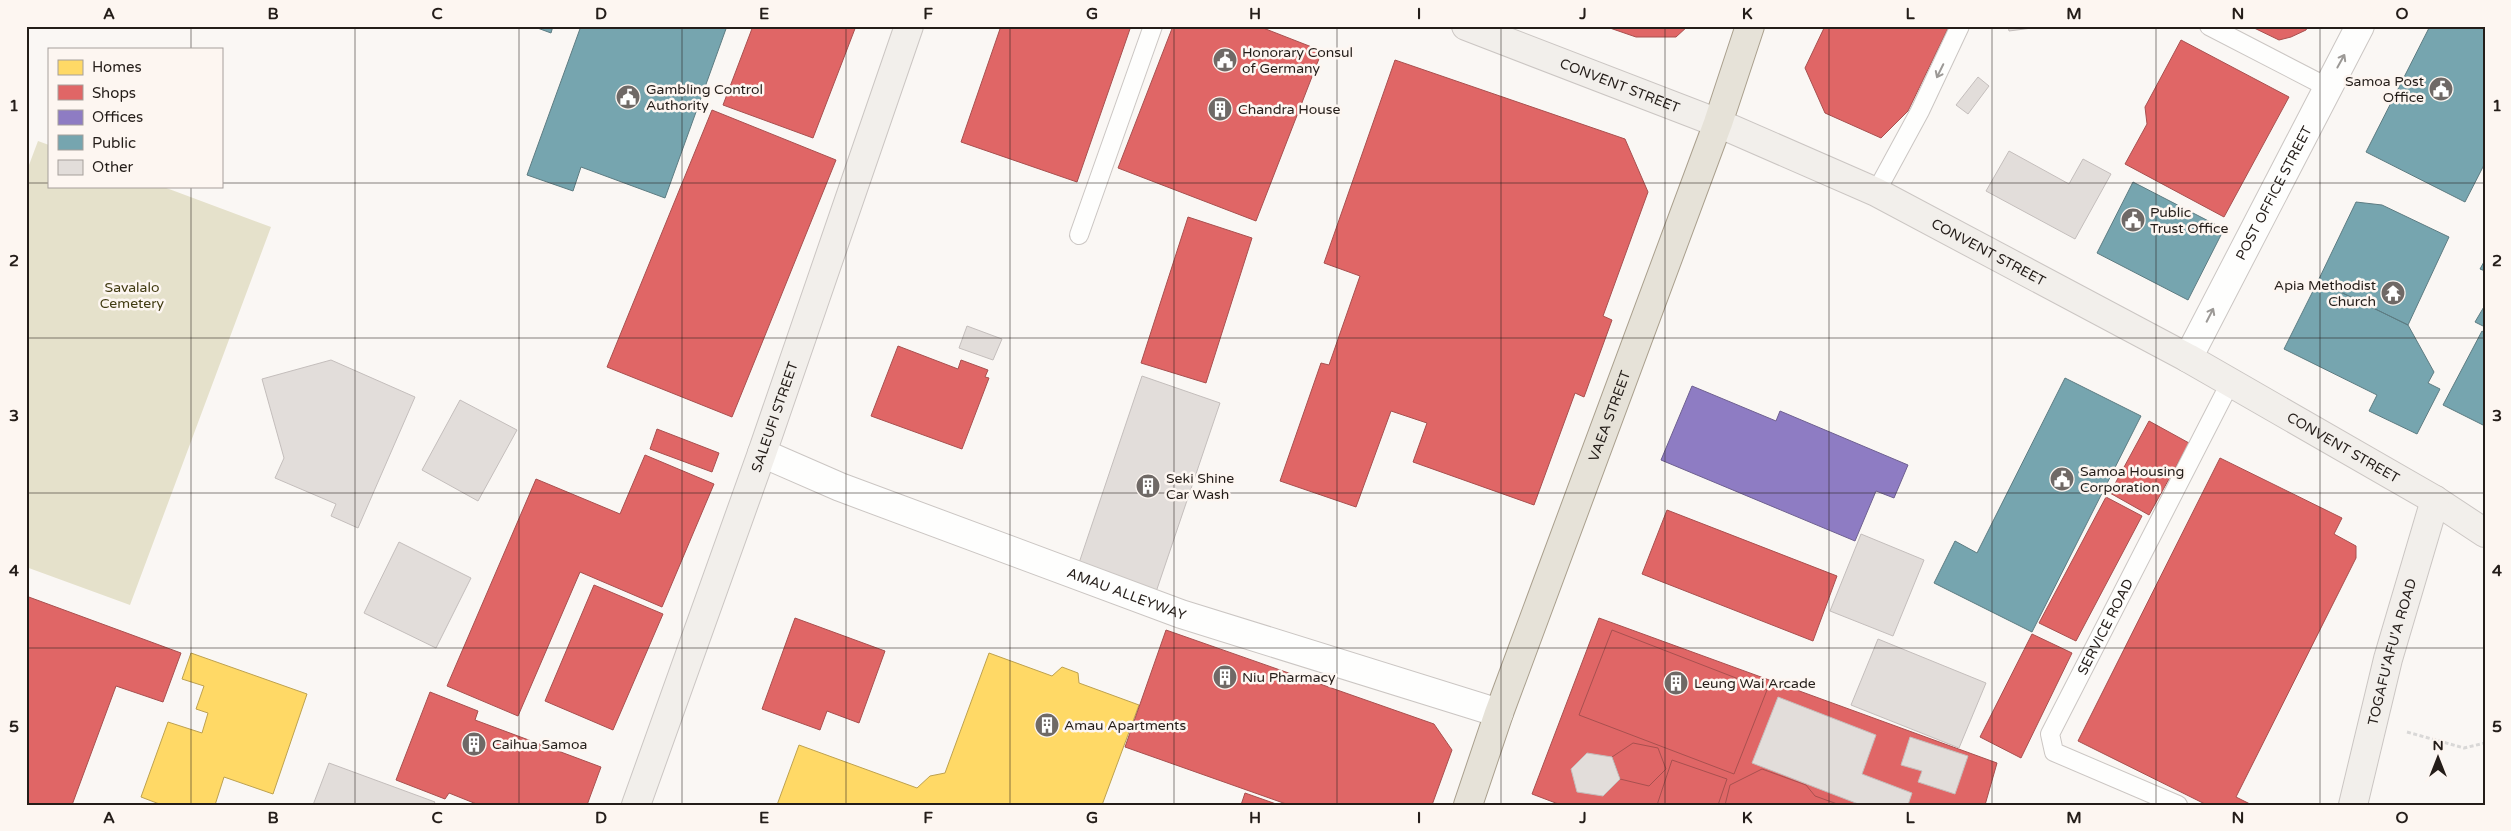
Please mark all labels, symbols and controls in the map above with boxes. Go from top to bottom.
text: A [103,4,115,24]
text: B [267,4,279,24]
text: C [431,4,443,24]
text: D [595,4,607,24]
text: E [759,4,769,24]
text: F [923,4,933,24]
text: G [1086,4,1098,24]
text: H [1249,4,1261,24]
text: I [1417,4,1421,24]
text: J [1578,4,1587,24]
text: K [1742,4,1753,24]
text: L [1905,4,1915,24]
text: M [2066,4,2082,24]
text: N [2232,4,2244,24]
text: O [2396,4,2409,24]
place label: Honorary Consul of Germany [1242,44,1353,77]
public building icon: Honorary Consul of Germany [1212,47,1238,73]
legend [48,48,222,188]
street label: CONVENT STREET [1558,54,1683,116]
one-way arrow [2336,55,2346,69]
text: Homes [92,58,142,76]
one-way arrow [1935,63,1944,78]
place label: Samoa Post Office [2345,73,2425,106]
public building icon: Samoa Post Office [2428,76,2454,102]
place label: Gambling Control Authority [646,81,763,114]
text: Shops [92,84,136,102]
public building icon: Gambling Control Authority [615,84,641,110]
text: 1 [9,96,19,116]
building icon: Chandra House [1207,96,1233,122]
text: 1 [2492,96,2502,116]
place label: Chandra House [1238,101,1340,118]
text: Offices [92,108,143,126]
street label: POST OFFICE STREET [2232,122,2316,263]
text: Public [92,134,136,152]
text: Other [92,158,134,176]
place label: Public Trust Office [2150,204,2228,237]
public building icon: Public Trust Office [2120,207,2146,233]
street label: CONVENT STREET [1928,215,2049,290]
text: 2 [9,251,19,271]
text: 2 [2492,251,2502,271]
place label: Apia Methodist Church [2274,277,2377,310]
park label: Savalalo Cemetery [100,279,165,312]
temple icon: Apia Methodist Church [2380,280,2406,306]
one-way arrow [2206,308,2215,323]
street label: SALEUFI STREET [747,359,801,475]
street label: VAEA STREET [1585,368,1634,464]
text: 3 [9,406,19,426]
text: 3 [2492,406,2502,426]
street label: CONVENT STREET [2284,408,2403,487]
place label: Samoa Housing Corporation [2080,463,2184,496]
public building icon: Samoa Housing Corporation [2049,466,2075,492]
place label: Seki Shine Car Wash [1166,470,1234,503]
building icon: Seki Shine Car Wash [1135,473,1161,499]
text: 4 [9,561,19,581]
text: 4 [2492,561,2502,581]
street label: AMAU ALLEYWAY [1065,564,1188,624]
street label: SERVICE ROAD [2073,576,2137,677]
street label: TOGAFU'AFU'A ROAD [2364,576,2420,727]
building icon: Niu Pharmacy [1212,664,1238,690]
place label: Niu Pharmacy [1242,669,1336,686]
building icon: Leung Wai Arcade [1663,670,1689,696]
place label: Leung Wai Arcade [1694,675,1816,692]
building icon: Amau Apartments [1034,712,1060,738]
text: 5 [9,717,19,737]
place label: Amau Apartments [1064,717,1186,734]
text: 5 [2492,717,2502,737]
building icon: Caihua Samoa [461,731,487,757]
north arrow [2414,734,2464,784]
place label: Caihua Samoa [492,736,587,753]
text: N [2432,737,2444,754]
text: A [103,808,115,828]
text: B [267,808,279,828]
text: C [431,808,443,828]
text: D [595,808,607,828]
text: E [759,808,769,828]
text: F [923,808,933,828]
text: G [1086,808,1098,828]
text: H [1249,808,1261,828]
text: I [1417,808,1421,828]
text: J [1578,808,1587,828]
text: K [1742,808,1753,828]
text: L [1905,808,1915,828]
text: M [2066,808,2082,828]
text: N [2232,808,2244,828]
text: O [2396,808,2409,828]

